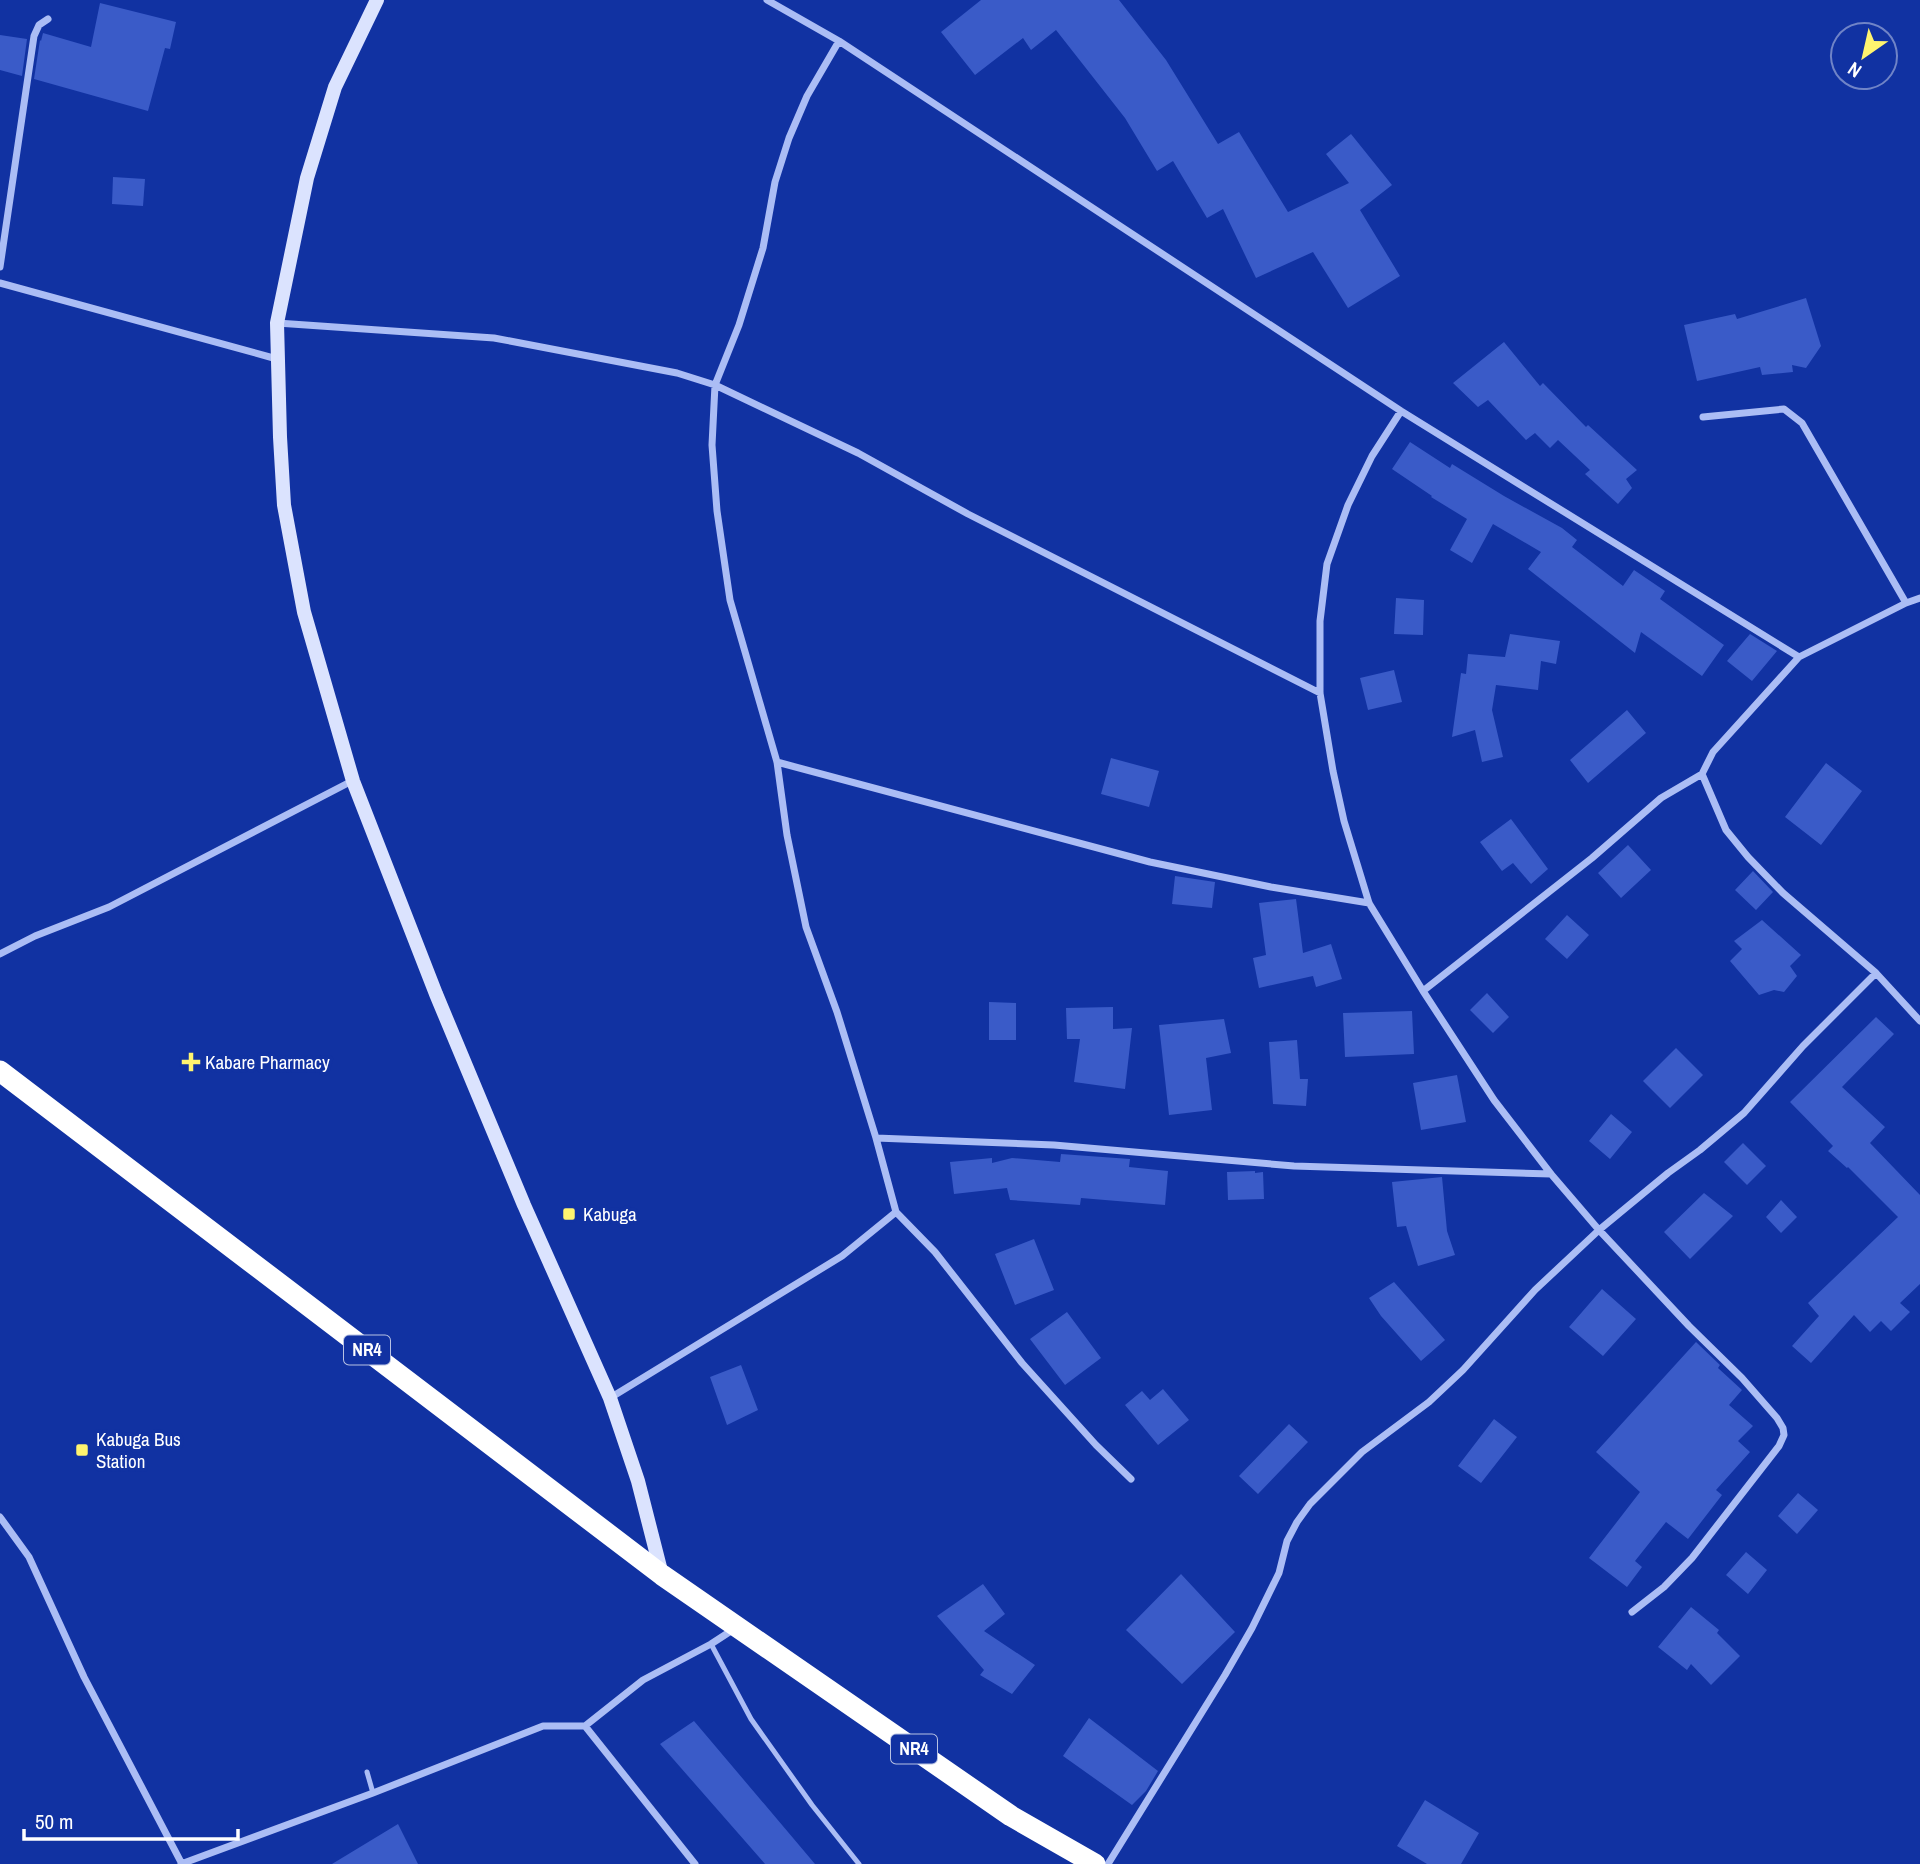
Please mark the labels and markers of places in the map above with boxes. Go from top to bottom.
place label: Kabare Pharmacy [205,1049,330,1075]
marker: Kabare Pharmacy [183,1054,199,1070]
place label: Kabuga [583,1201,637,1227]
marker: Kabuga [561,1206,577,1222]
place label: Kabuga Bus Station [96,1426,181,1474]
marker: Kabuga Bus Station [74,1442,90,1458]

